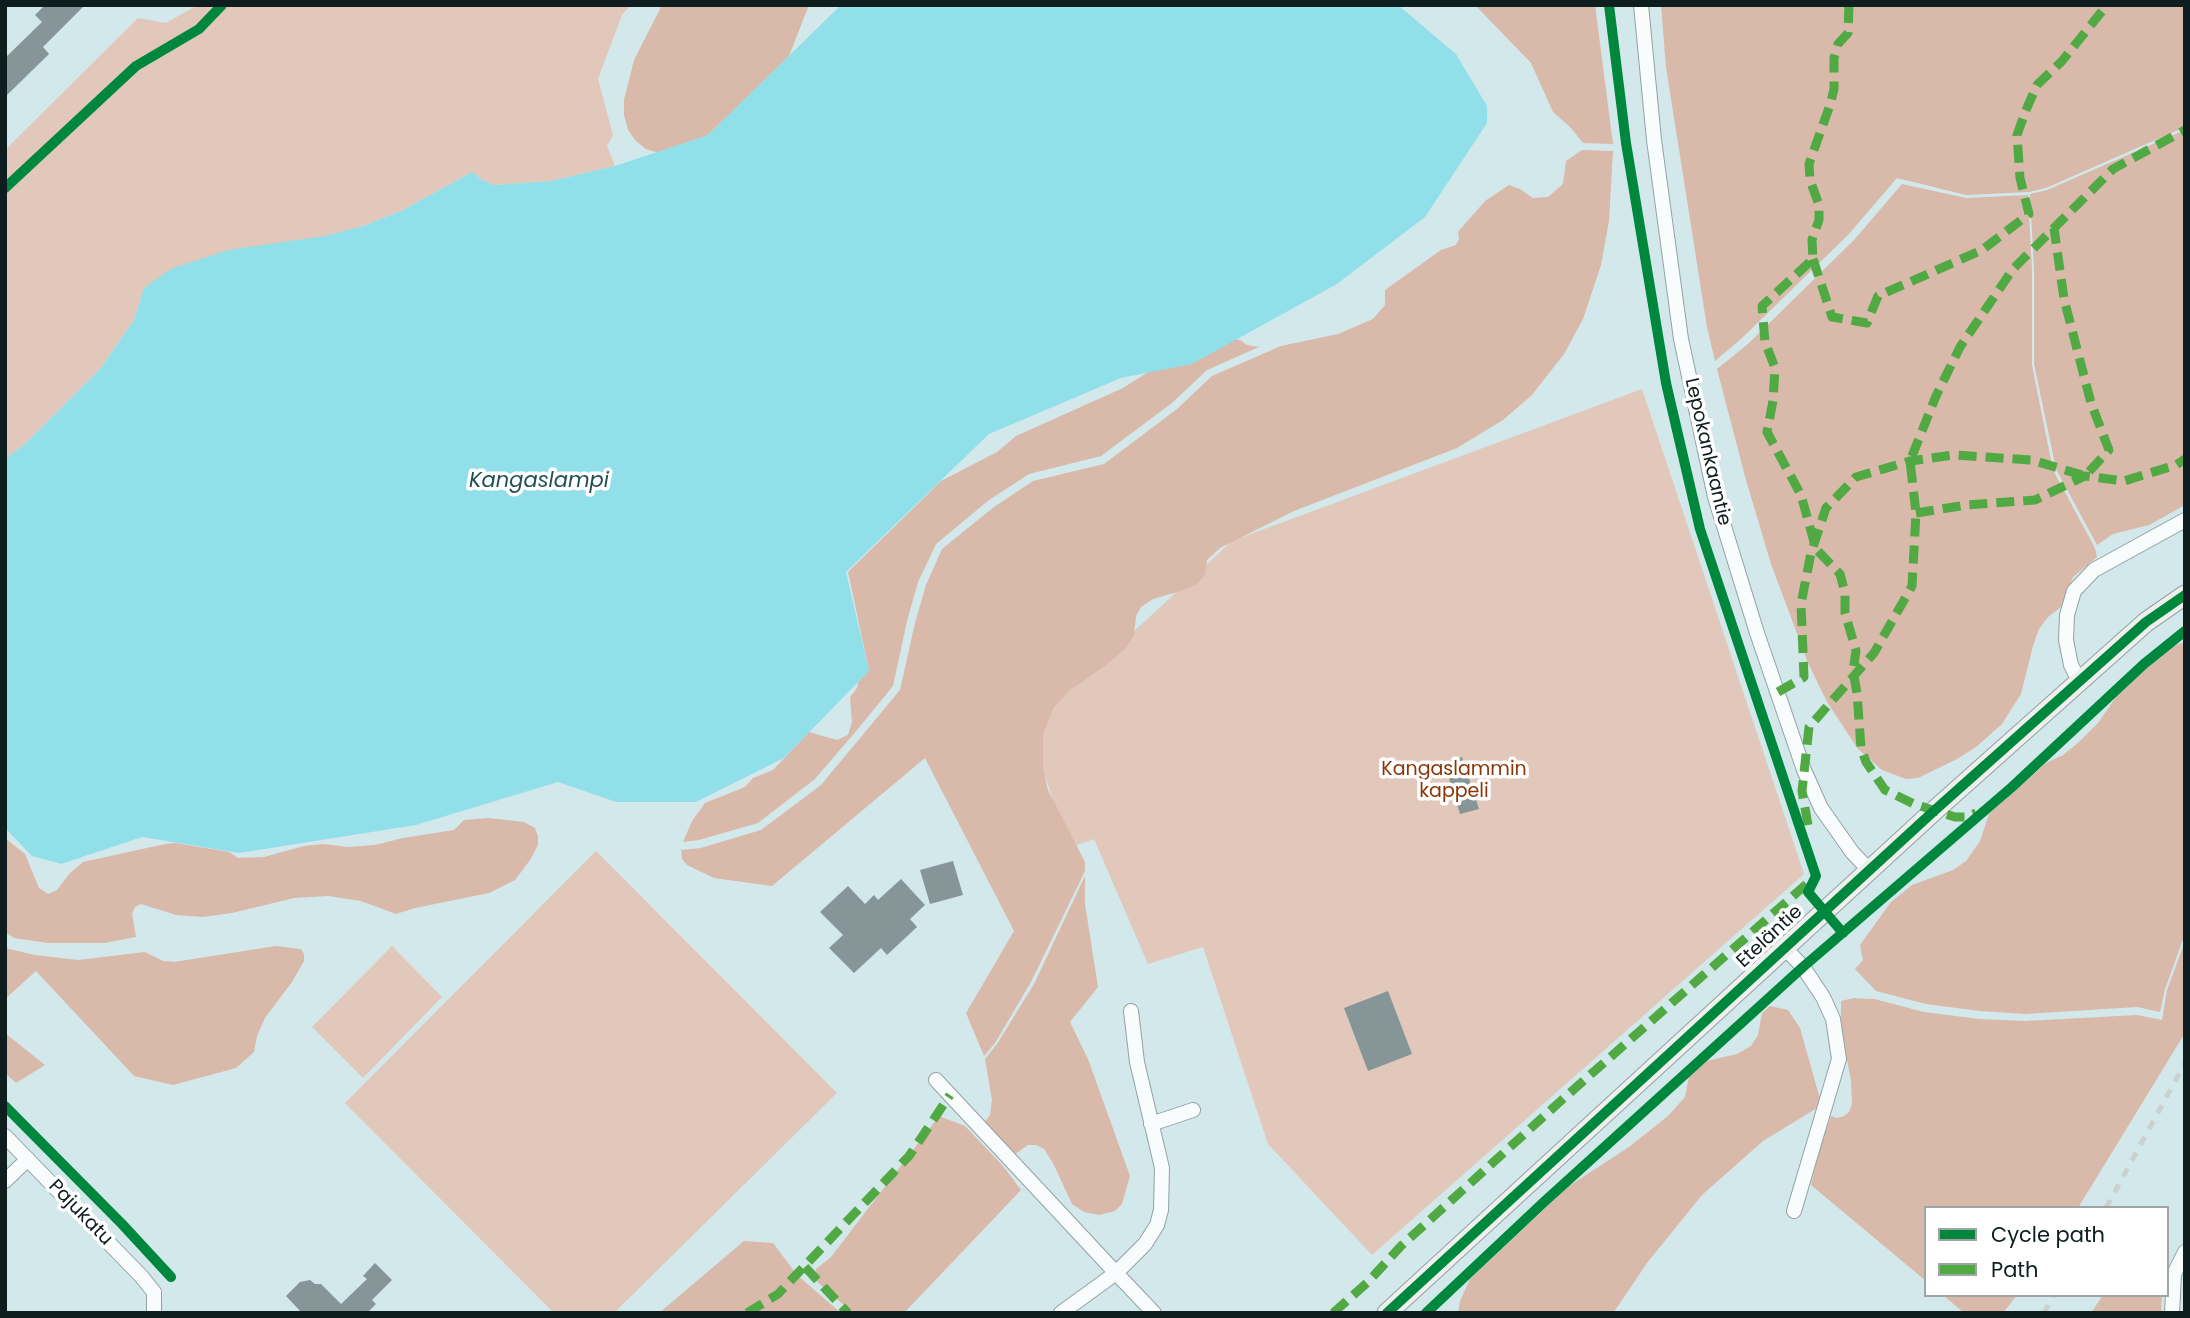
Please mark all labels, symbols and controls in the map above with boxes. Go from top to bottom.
street label: Lepokankaantie [1679,376,1735,528]
water label: Kangaslampi [469,469,609,495]
park label: Kangaslammin kappeli [1381,759,1527,803]
street label: Eteläntie [1732,901,1808,973]
street label: Pajukatu [43,1175,117,1251]
legend [1924,1206,2169,1297]
text: Cycle path [1991,1220,2105,1249]
text: Path [1991,1255,2038,1284]

